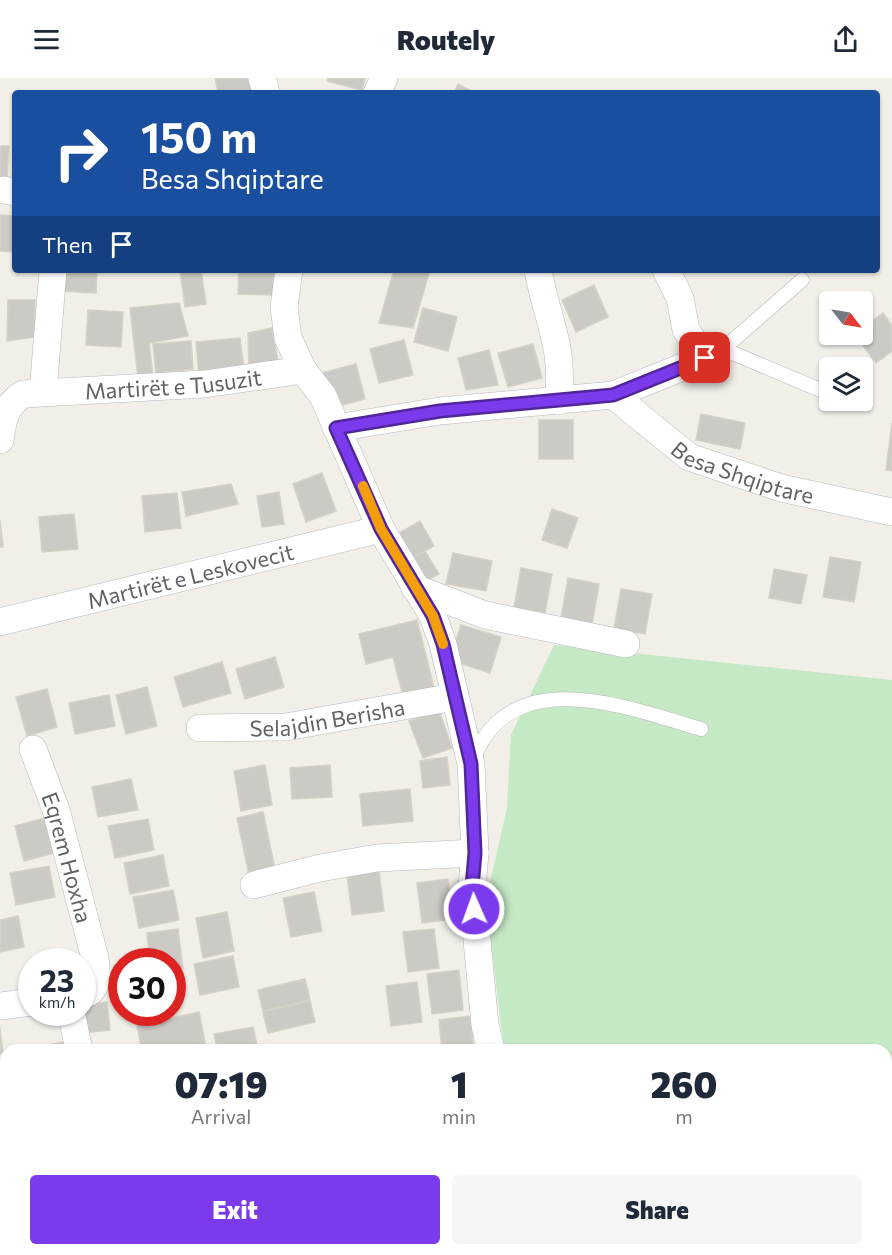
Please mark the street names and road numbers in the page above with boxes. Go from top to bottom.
street label: Martirët e Tusuzit [84,363,263,404]
street label: Besa Shqiptare [666,435,816,508]
street label: Martirët e Leskovecit [85,537,296,614]
street label: Selajdin Berisha [249,693,407,741]
street label: Eqrem Hoxha [37,788,99,926]

